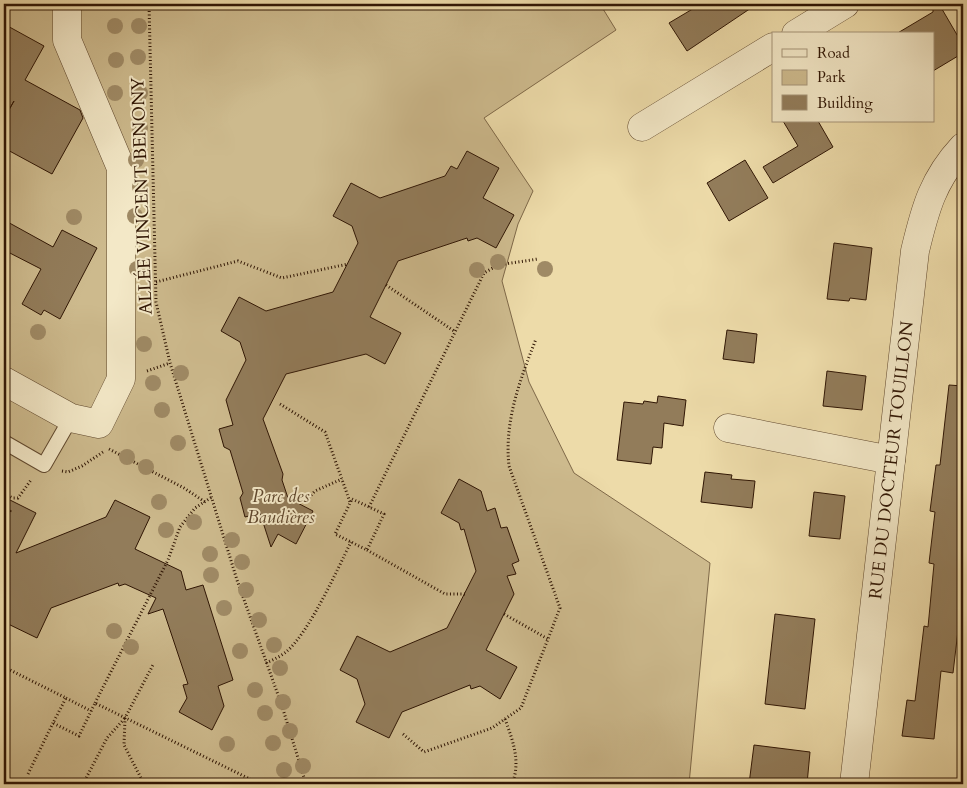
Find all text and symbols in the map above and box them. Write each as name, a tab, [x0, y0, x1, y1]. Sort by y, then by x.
legend	[772, 32, 934, 122]
text: Road	[817, 43, 850, 63]
text: Park	[817, 67, 846, 87]
street label: ALLÉE VINCENT BENONY	[125, 76, 159, 315]
text: Building	[817, 93, 873, 113]
street label: RUE DU DOCTEUR TOUILLON	[863, 319, 919, 601]
park label: Parc des Baudières	[247, 484, 315, 530]

